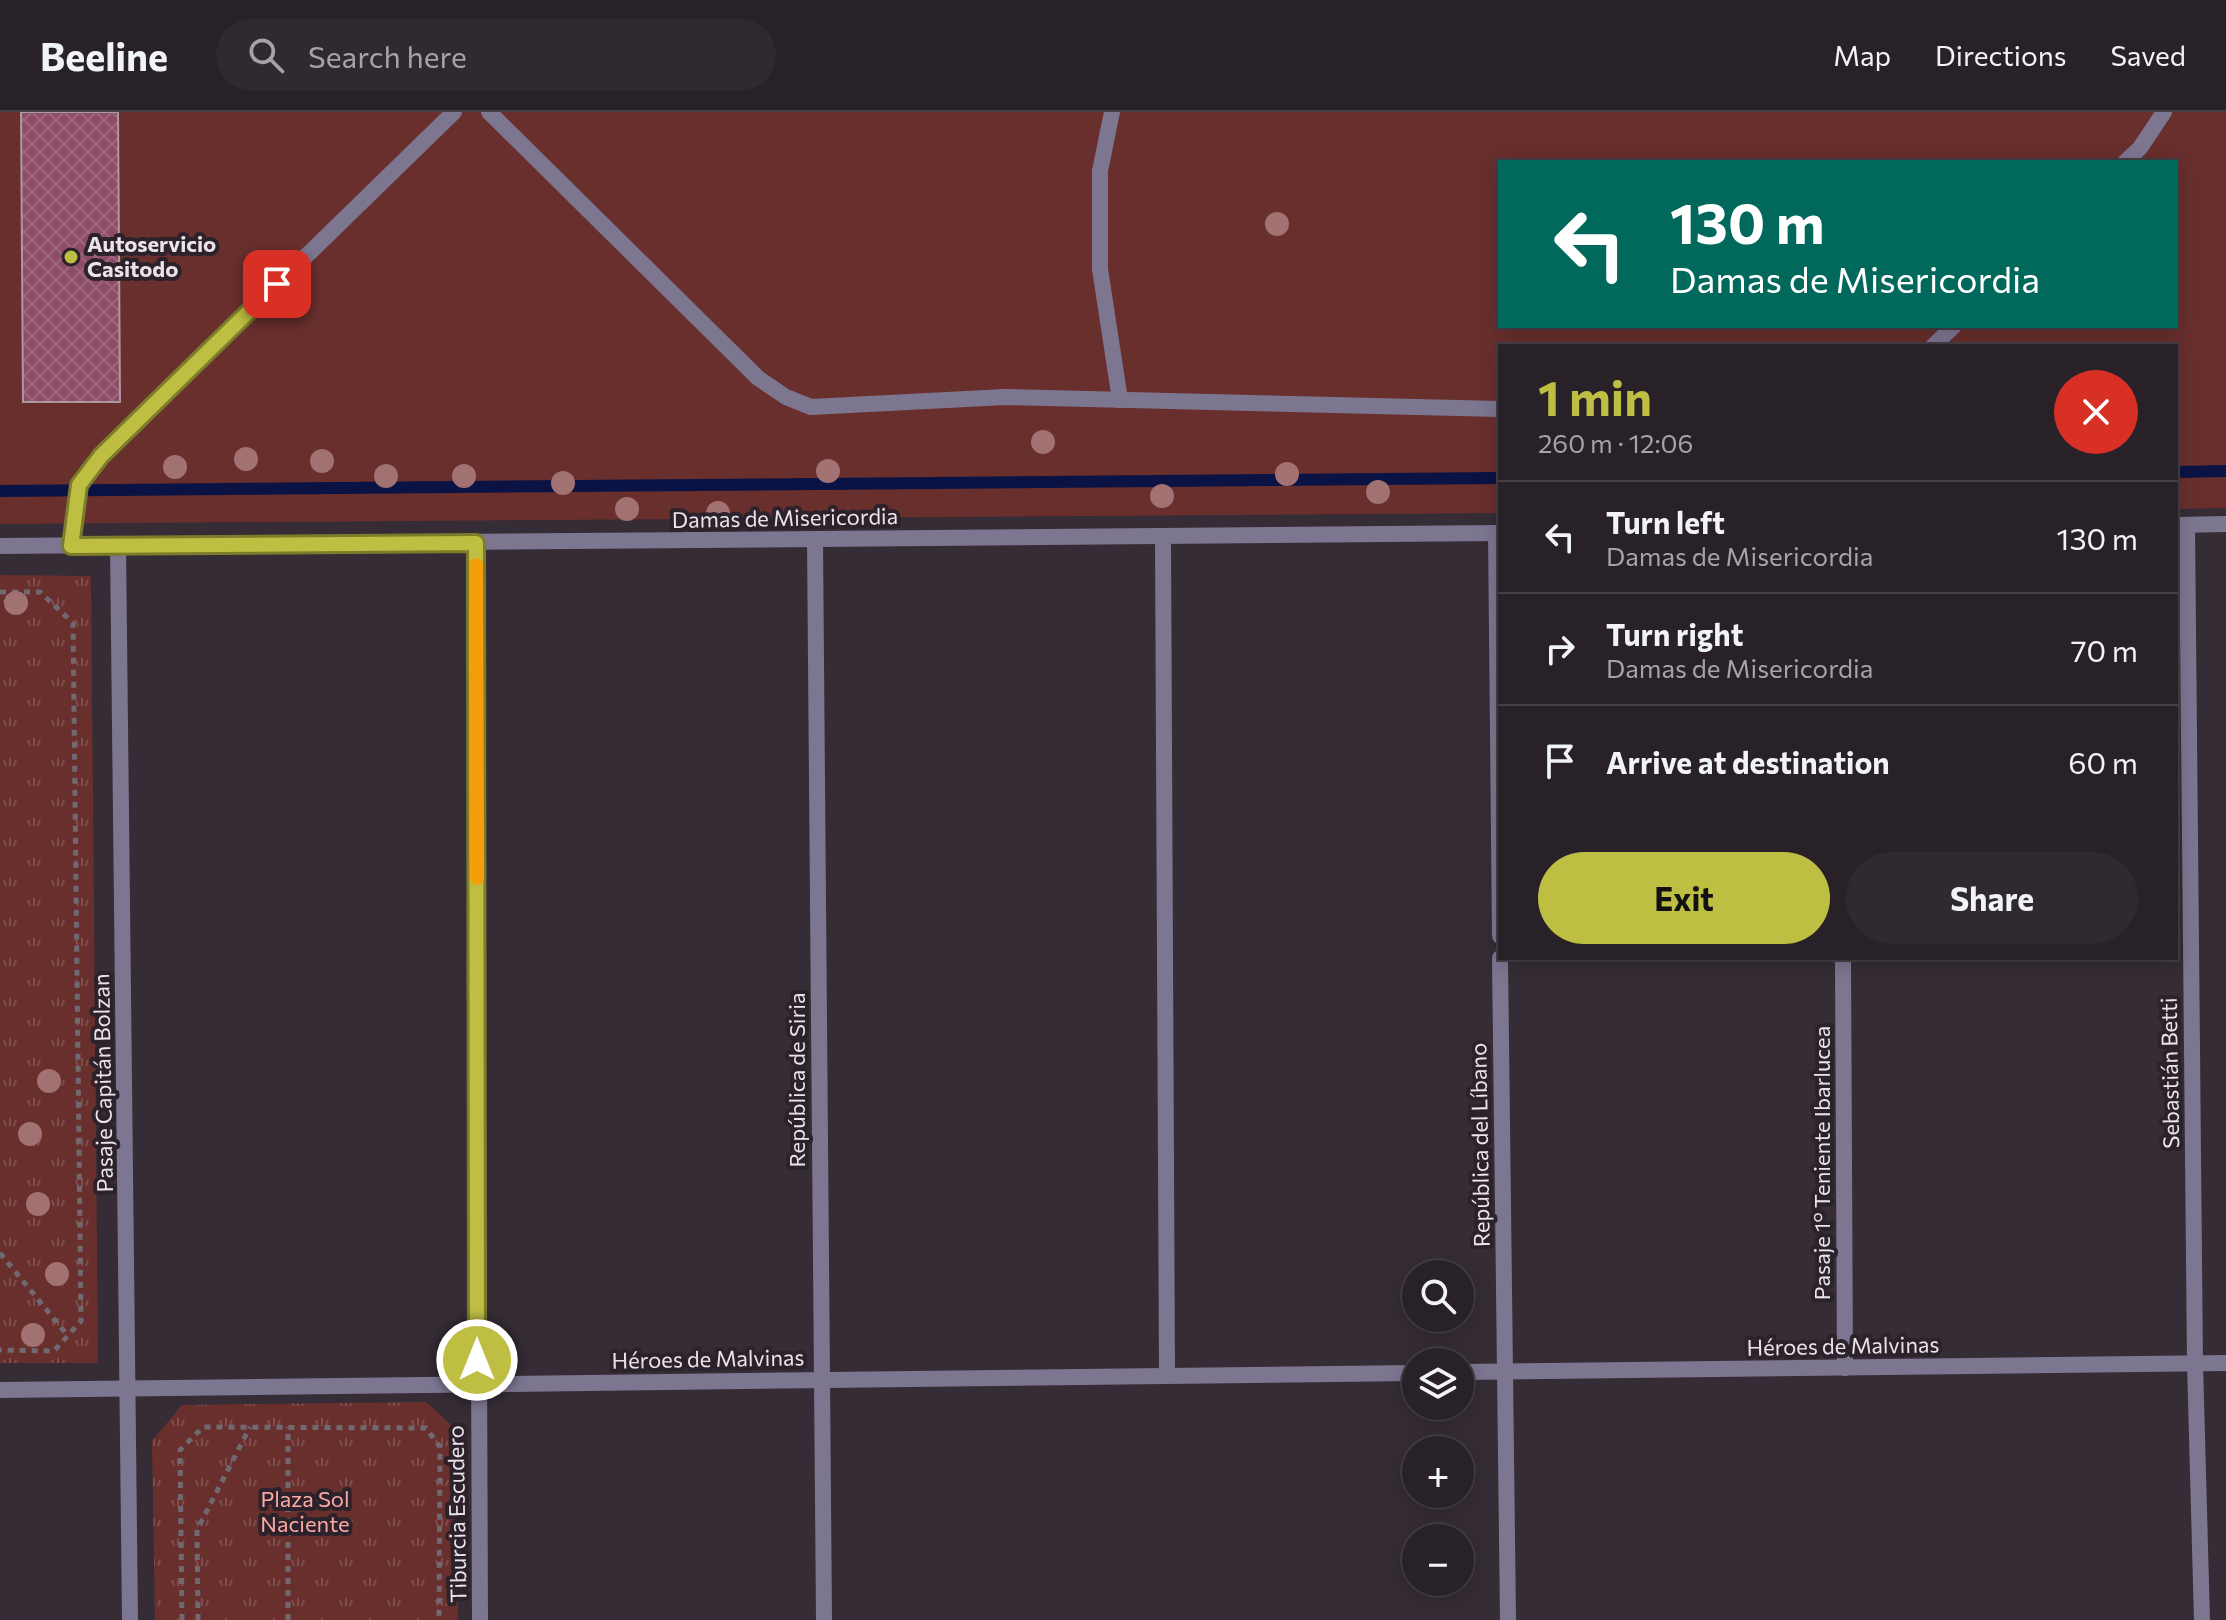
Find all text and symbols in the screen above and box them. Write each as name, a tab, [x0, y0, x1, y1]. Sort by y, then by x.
search box	[216, 19, 776, 91]
text: Beeline	[40, 32, 168, 79]
icon: search	[244, 33, 288, 77]
text: Search here	[308, 37, 467, 74]
text: Map	[1833, 38, 1891, 72]
text: Directions	[1935, 38, 2066, 72]
text: Saved	[2110, 38, 2186, 72]
text: 130 m	[1670, 187, 1825, 256]
icon: left	[1538, 192, 1642, 296]
place label: Autoservicio Casitodo	[87, 230, 216, 282]
marker: Autoservicio Casitodo	[62, 248, 80, 266]
pin	[243, 250, 311, 318]
text: Damas de Misericordia	[1670, 256, 2040, 300]
icon: arrive	[255, 262, 299, 306]
text: 1 min	[1538, 367, 1652, 426]
button: close	[2054, 370, 2138, 454]
text: 260 m · 12:06	[1538, 427, 1693, 458]
street label: Damas de Misericordia	[672, 502, 898, 533]
text: Turn left	[1606, 503, 1725, 540]
icon: left	[1538, 515, 1582, 559]
text: 130 m	[2057, 519, 2138, 556]
text: Damas de Misericordia	[1606, 540, 1873, 571]
text: Turn right	[1606, 615, 1743, 652]
icon: right	[1538, 627, 1582, 671]
text: 70 m	[2071, 631, 2138, 668]
text: Damas de Misericordia	[1606, 652, 1873, 683]
icon: arrive	[1538, 739, 1582, 783]
text: Arrive at destination	[1606, 743, 1890, 780]
text: 60 m	[2068, 743, 2138, 780]
button: Exit	[1538, 852, 1830, 944]
button: Share	[1846, 852, 2138, 944]
street label: Pasaje Capitán Bolzan	[87, 973, 118, 1193]
street label: República de Siria	[783, 993, 810, 1167]
street label: Sebastián Betti	[2155, 997, 2184, 1149]
street label: Pasaje 1º Teniente Ibarlucea	[1808, 1026, 1835, 1300]
street label: República del Líbano	[1464, 1043, 1495, 1247]
map controls	[1402, 1260, 1474, 1596]
button: search	[1402, 1260, 1474, 1332]
position arrow	[435, 1318, 519, 1402]
street label: Héroes de Malvinas	[1746, 1330, 1940, 1361]
street label: Héroes de Malvinas	[611, 1343, 805, 1374]
button: layers	[1402, 1348, 1474, 1420]
street label: Tiburcia Escudero	[441, 1425, 472, 1603]
button: +	[1402, 1436, 1474, 1508]
park label: Plaza Sol Naciente	[260, 1485, 350, 1537]
button: −	[1402, 1524, 1474, 1596]

